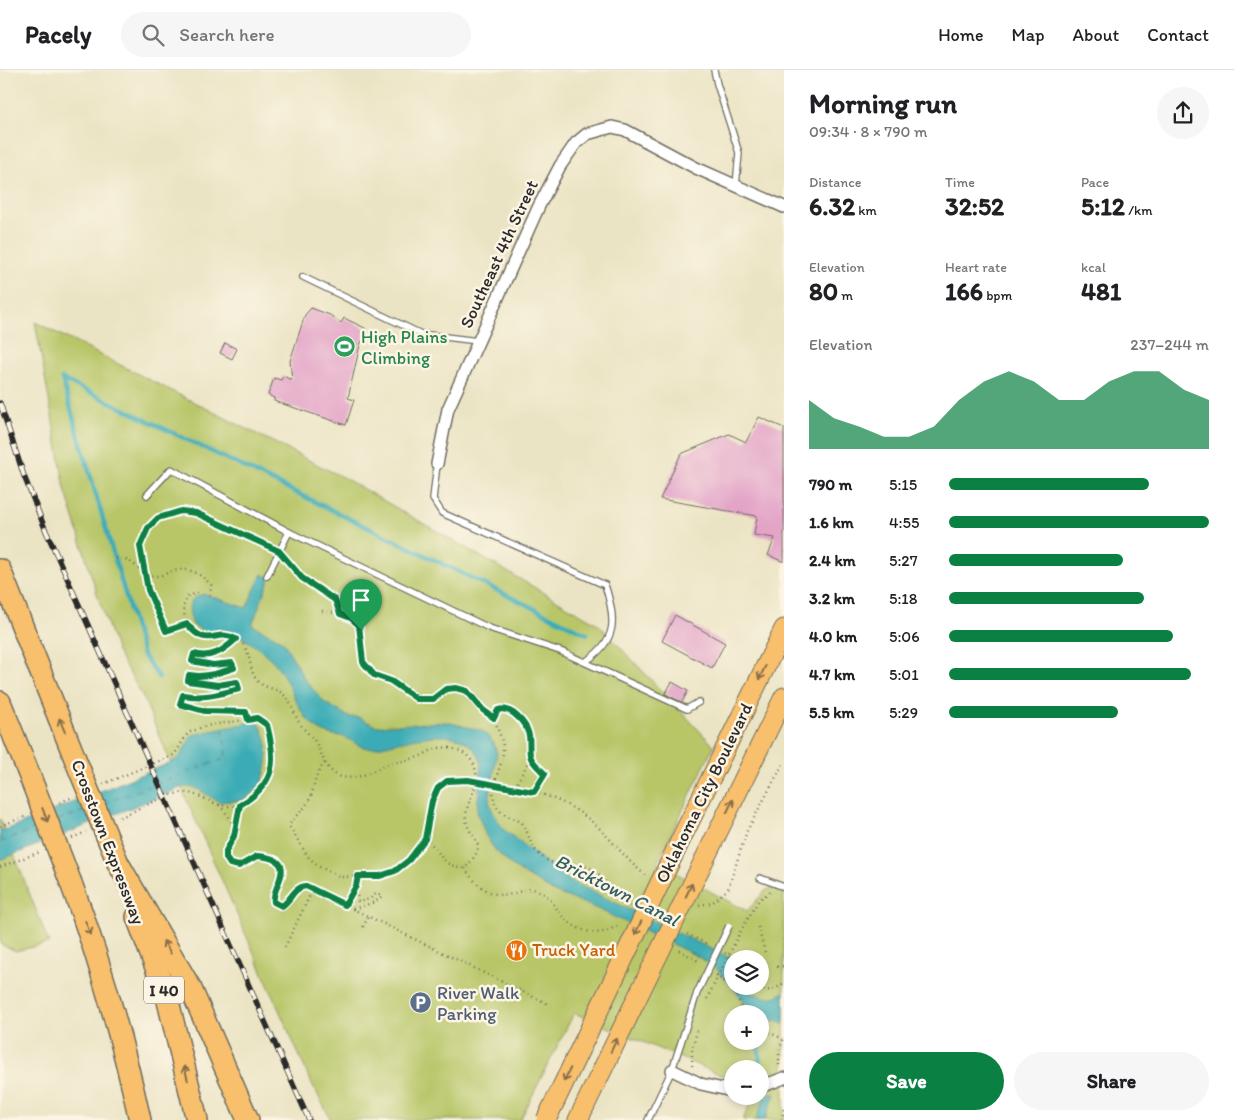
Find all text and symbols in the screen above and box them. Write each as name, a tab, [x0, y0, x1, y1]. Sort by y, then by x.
search box	[121, 12, 471, 57]
text: Pacely	[25, 20, 91, 49]
icon: search	[139, 21, 167, 49]
text: Search here	[179, 23, 275, 46]
text: Home	[938, 24, 984, 46]
text: Map	[1012, 24, 1045, 46]
text: About	[1073, 24, 1119, 46]
text: Contact	[1147, 24, 1209, 46]
text: Morning run	[809, 86, 957, 120]
button: share	[1157, 87, 1209, 139]
text: 09:34 · 8 × 790 m	[809, 122, 928, 141]
text: Distance	[809, 174, 861, 191]
text: Time	[945, 174, 975, 191]
text: Pace	[1081, 174, 1109, 191]
street label: Southeast 4th Street	[455, 176, 543, 332]
text: 6.32	[809, 191, 855, 221]
text: 32:52	[945, 191, 1004, 221]
text: 5:12	[1081, 191, 1125, 221]
text: km	[855, 202, 877, 219]
text: /km	[1125, 202, 1153, 219]
text: Elevation	[809, 259, 865, 276]
text: Heart rate	[945, 259, 1007, 276]
text: kcal	[1081, 259, 1106, 276]
text: 80	[809, 276, 838, 306]
text: 166	[945, 276, 983, 306]
text: 481	[1081, 276, 1121, 306]
text: m	[838, 287, 853, 304]
text: bpm	[983, 287, 1012, 304]
place label: High Plains Climbing	[361, 326, 448, 369]
sports icon: High Plains Climbing	[333, 335, 357, 359]
text: Elevation	[809, 335, 873, 354]
text: 237–244 m	[1130, 335, 1209, 354]
text: 790 m	[809, 475, 852, 494]
text: 5:15	[889, 475, 917, 494]
text: 1.6 km	[809, 513, 854, 532]
text: 4:55	[889, 513, 919, 532]
text: 2.4 km	[809, 551, 856, 570]
text: 5:27	[889, 551, 918, 570]
pin	[340, 579, 382, 630]
icon: arrive	[347, 586, 375, 614]
text: 3.2 km	[809, 589, 855, 608]
text: 5:18	[889, 589, 918, 608]
text: 4.0 km	[809, 627, 857, 646]
text: 5:06	[889, 627, 920, 646]
one-way arrow	[757, 665, 767, 680]
text: 4.7 km	[809, 665, 855, 684]
text: 5:01	[889, 665, 919, 684]
street label: Oklahoma City Boulevard	[651, 699, 757, 887]
text: 5.5 km	[809, 703, 855, 722]
text: 5:29	[889, 703, 918, 722]
one-way arrow	[57, 718, 66, 734]
street label: Crosstown Expressway	[66, 756, 150, 928]
one-way arrow	[726, 799, 735, 814]
one-way arrow	[41, 807, 50, 822]
water label: Bricktown Canal	[551, 849, 684, 932]
one-way arrow	[685, 882, 695, 897]
one-way arrow	[84, 920, 93, 936]
one-way arrow	[633, 921, 643, 936]
restaurant icon: Truck Yard	[504, 938, 528, 962]
place label: Truck Yard	[532, 939, 616, 961]
one-way arrow	[161, 941, 171, 955]
map controls	[724, 950, 769, 1105]
button: layers	[724, 950, 769, 995]
road number: I 40	[144, 976, 184, 1004]
place label: River Walk Parking	[437, 982, 520, 1025]
parking icon: River Walk Parking	[409, 991, 433, 1015]
button: +	[724, 1005, 769, 1050]
one-way arrow	[610, 1038, 620, 1053]
button: Save	[809, 1052, 1004, 1110]
button: Share	[1014, 1052, 1209, 1110]
button: −	[724, 1060, 769, 1105]
one-way arrow	[181, 1065, 190, 1081]
one-way arrow	[562, 1067, 572, 1082]

